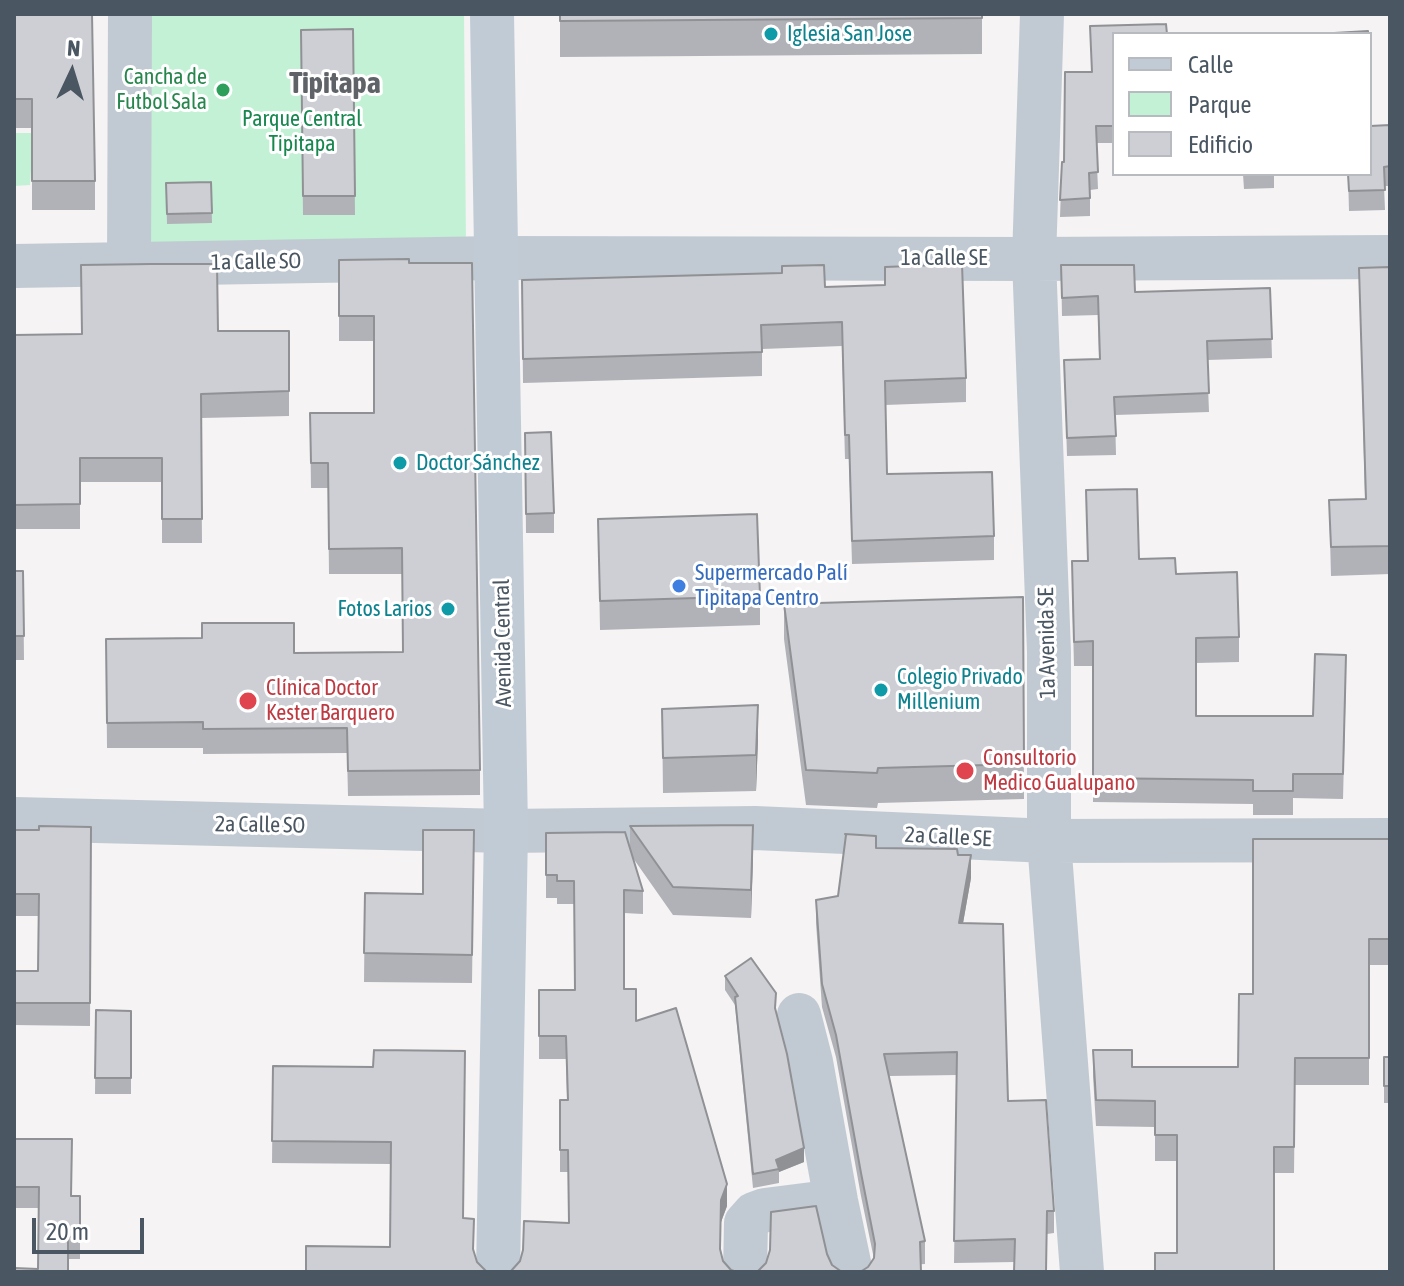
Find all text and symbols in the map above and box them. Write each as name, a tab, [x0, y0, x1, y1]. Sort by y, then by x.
place label: Iglesia San Jose	[787, 21, 912, 47]
marker: Iglesia San Jose	[762, 25, 780, 43]
north arrow	[32, 32, 112, 112]
legend	[1112, 32, 1372, 176]
text: N	[66, 35, 81, 61]
text: Calle	[1188, 51, 1233, 78]
place label: Cancha de Futbol Sala	[116, 64, 207, 116]
district label: Tipitapa	[289, 66, 381, 102]
marker: Cancha de Futbol Sala	[214, 81, 232, 99]
text: Parque	[1188, 91, 1251, 118]
park label: Parque Central Tipitapa	[242, 106, 362, 158]
text: Edificio	[1188, 131, 1253, 158]
street label: 1a Calle SE	[901, 245, 987, 271]
street label: 1a Calle SO	[211, 248, 301, 276]
place label: Doctor Sánchez	[416, 450, 540, 476]
marker: Doctor Sánchez	[391, 454, 409, 472]
place label: Supermercado Palí Tipitapa Centro	[695, 560, 848, 612]
marker: Supermercado Palí Tipitapa Centro	[670, 577, 688, 595]
street label: Avenida Central	[489, 579, 517, 707]
street label: 1a Avenida SE	[1033, 587, 1061, 699]
place label: Fotos Larios	[338, 596, 432, 622]
marker: Fotos Larios	[439, 600, 457, 618]
place label: Colegio Privado Millenium	[897, 664, 1023, 716]
place label: Clínica Doctor Kester Barquero	[266, 675, 395, 726]
marker: Colegio Privado Millenium	[872, 681, 890, 699]
marker: Clínica Doctor Kester Barquero	[237, 690, 259, 712]
place label: Consultorio Medico Gualupano	[983, 745, 1135, 796]
marker: Consultorio Medico Gualupano	[954, 760, 976, 782]
street label: 2a Calle SO	[215, 811, 305, 839]
street label: 2a Calle SE	[904, 822, 992, 852]
scale bar	[36, 1202, 148, 1252]
text: 20 m	[46, 1218, 89, 1245]

